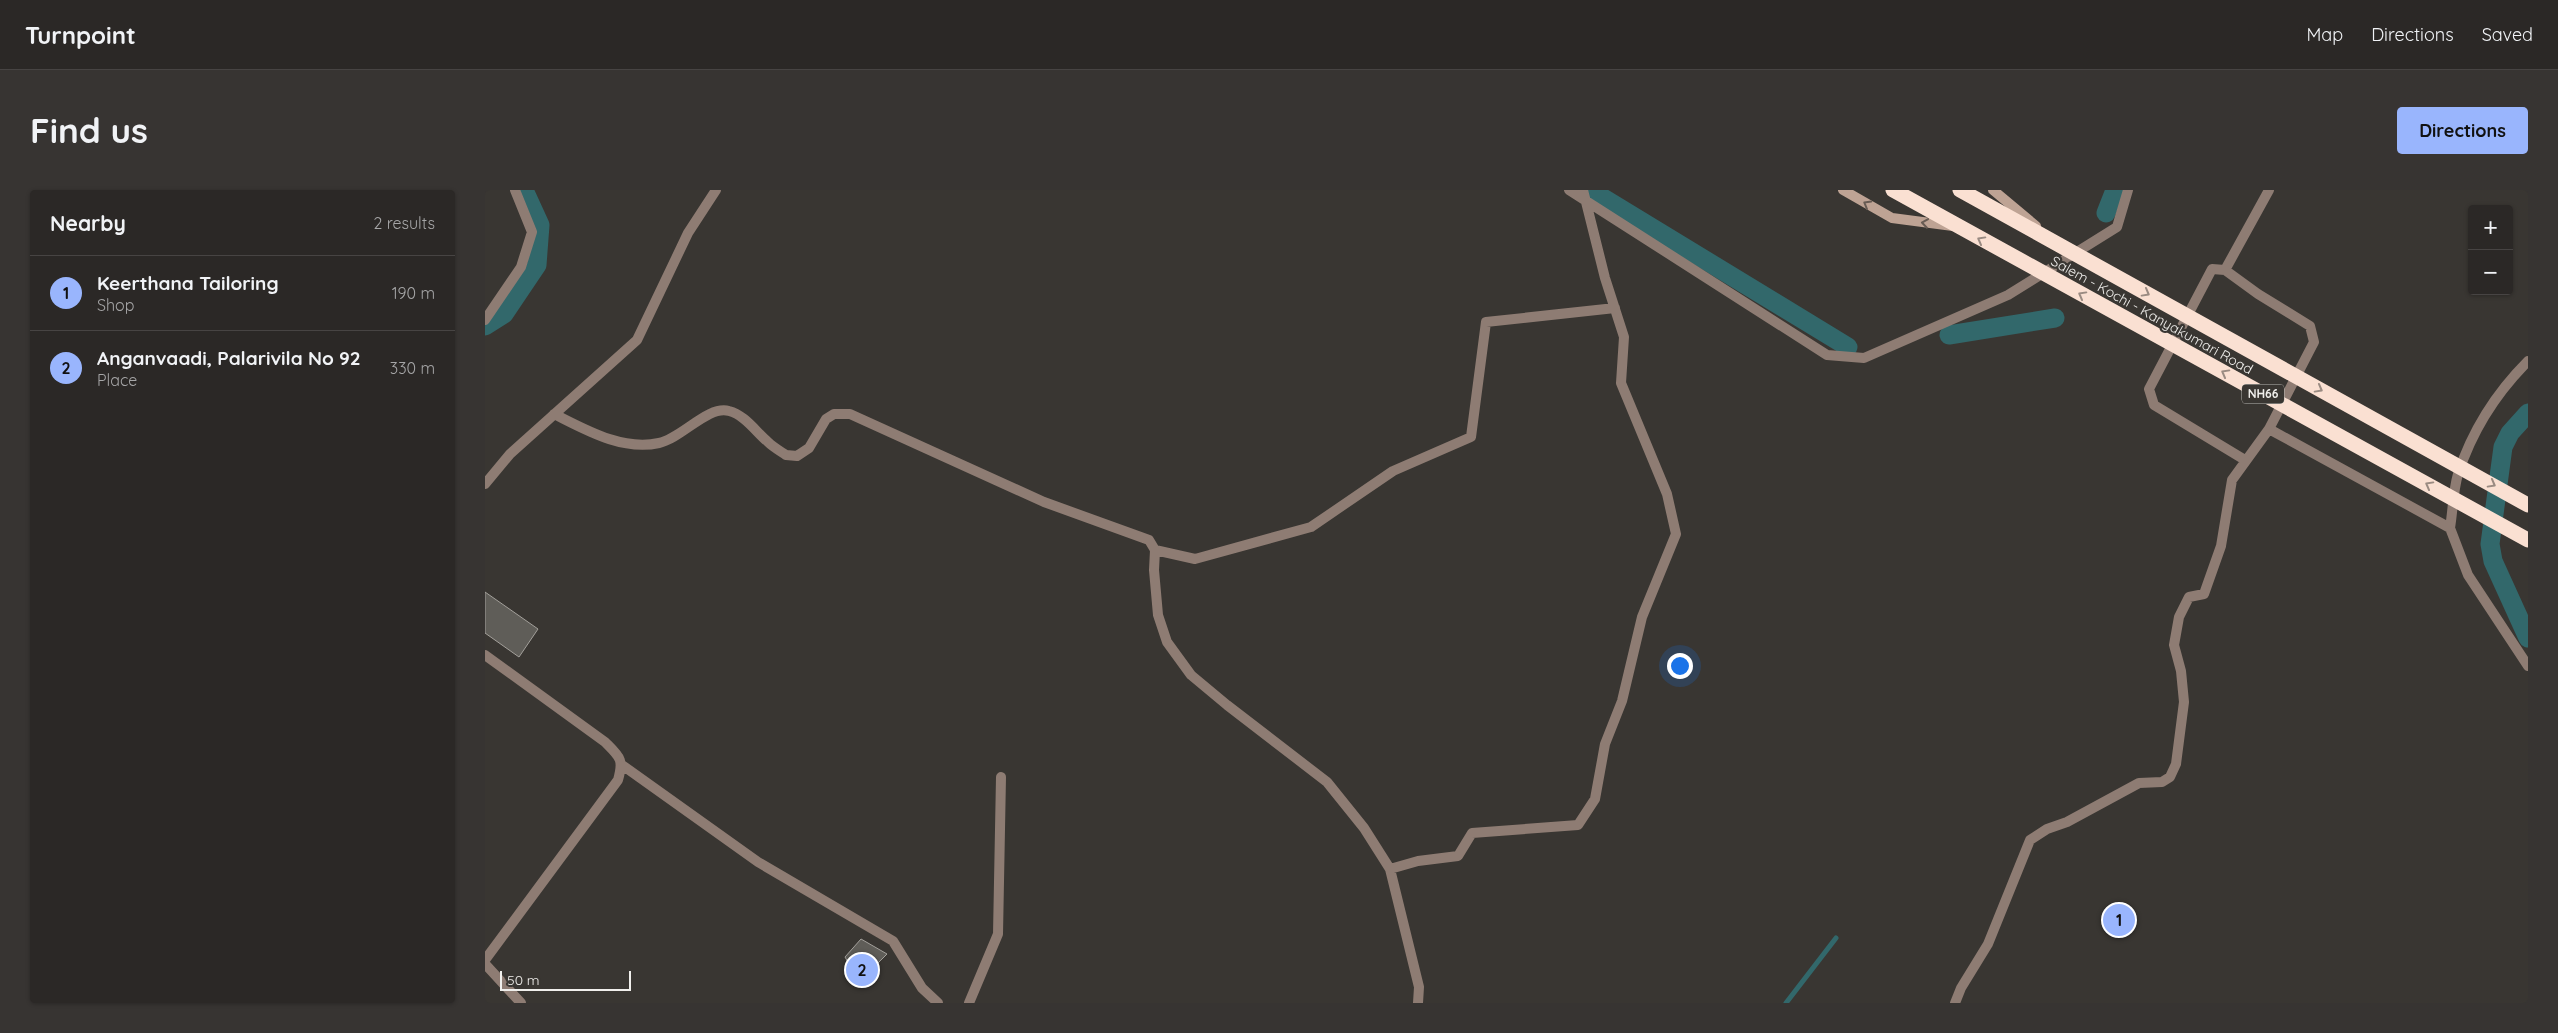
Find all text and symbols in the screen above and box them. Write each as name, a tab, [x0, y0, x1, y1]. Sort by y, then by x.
text: Turnpoint	[25, 20, 136, 50]
text: Map	[2306, 23, 2343, 46]
text: Directions	[2371, 23, 2454, 46]
text: Saved	[2482, 23, 2533, 46]
button: Directions	[2397, 107, 2528, 154]
text: Find us	[30, 108, 148, 152]
one-way arrow	[1863, 201, 1872, 211]
map controls	[2468, 205, 2513, 295]
button: +	[2468, 205, 2513, 250]
text: Nearby	[50, 210, 126, 236]
text: 2 results	[373, 213, 435, 233]
one-way arrow	[1921, 218, 1929, 229]
one-way arrow	[1978, 236, 1987, 246]
button: −	[2468, 250, 2513, 295]
street label: Salem - Kochi - Kanyakumari Road	[2048, 252, 2256, 378]
text: Keerthana Tailoring	[97, 271, 279, 295]
text: 1	[63, 283, 69, 303]
text: 190 m	[392, 283, 435, 303]
one-way arrow	[2141, 287, 2150, 297]
one-way arrow	[2079, 291, 2088, 301]
text: Shop	[97, 295, 134, 315]
text: Anganvaadi, Palarivila No 92	[97, 346, 361, 370]
text: 2	[61, 358, 71, 378]
text: 330 m	[390, 358, 435, 378]
one-way arrow	[2221, 369, 2230, 379]
text: Place	[97, 370, 137, 390]
one-way arrow	[2314, 383, 2323, 393]
road number: NH66	[2242, 384, 2284, 403]
one-way arrow	[2486, 478, 2495, 488]
one-way arrow	[2425, 481, 2434, 491]
your location	[1667, 653, 1693, 679]
pin: 1	[2103, 901, 2135, 939]
pin: 2	[846, 951, 878, 989]
scale bar	[500, 968, 631, 991]
text: 50 m	[507, 971, 540, 989]

